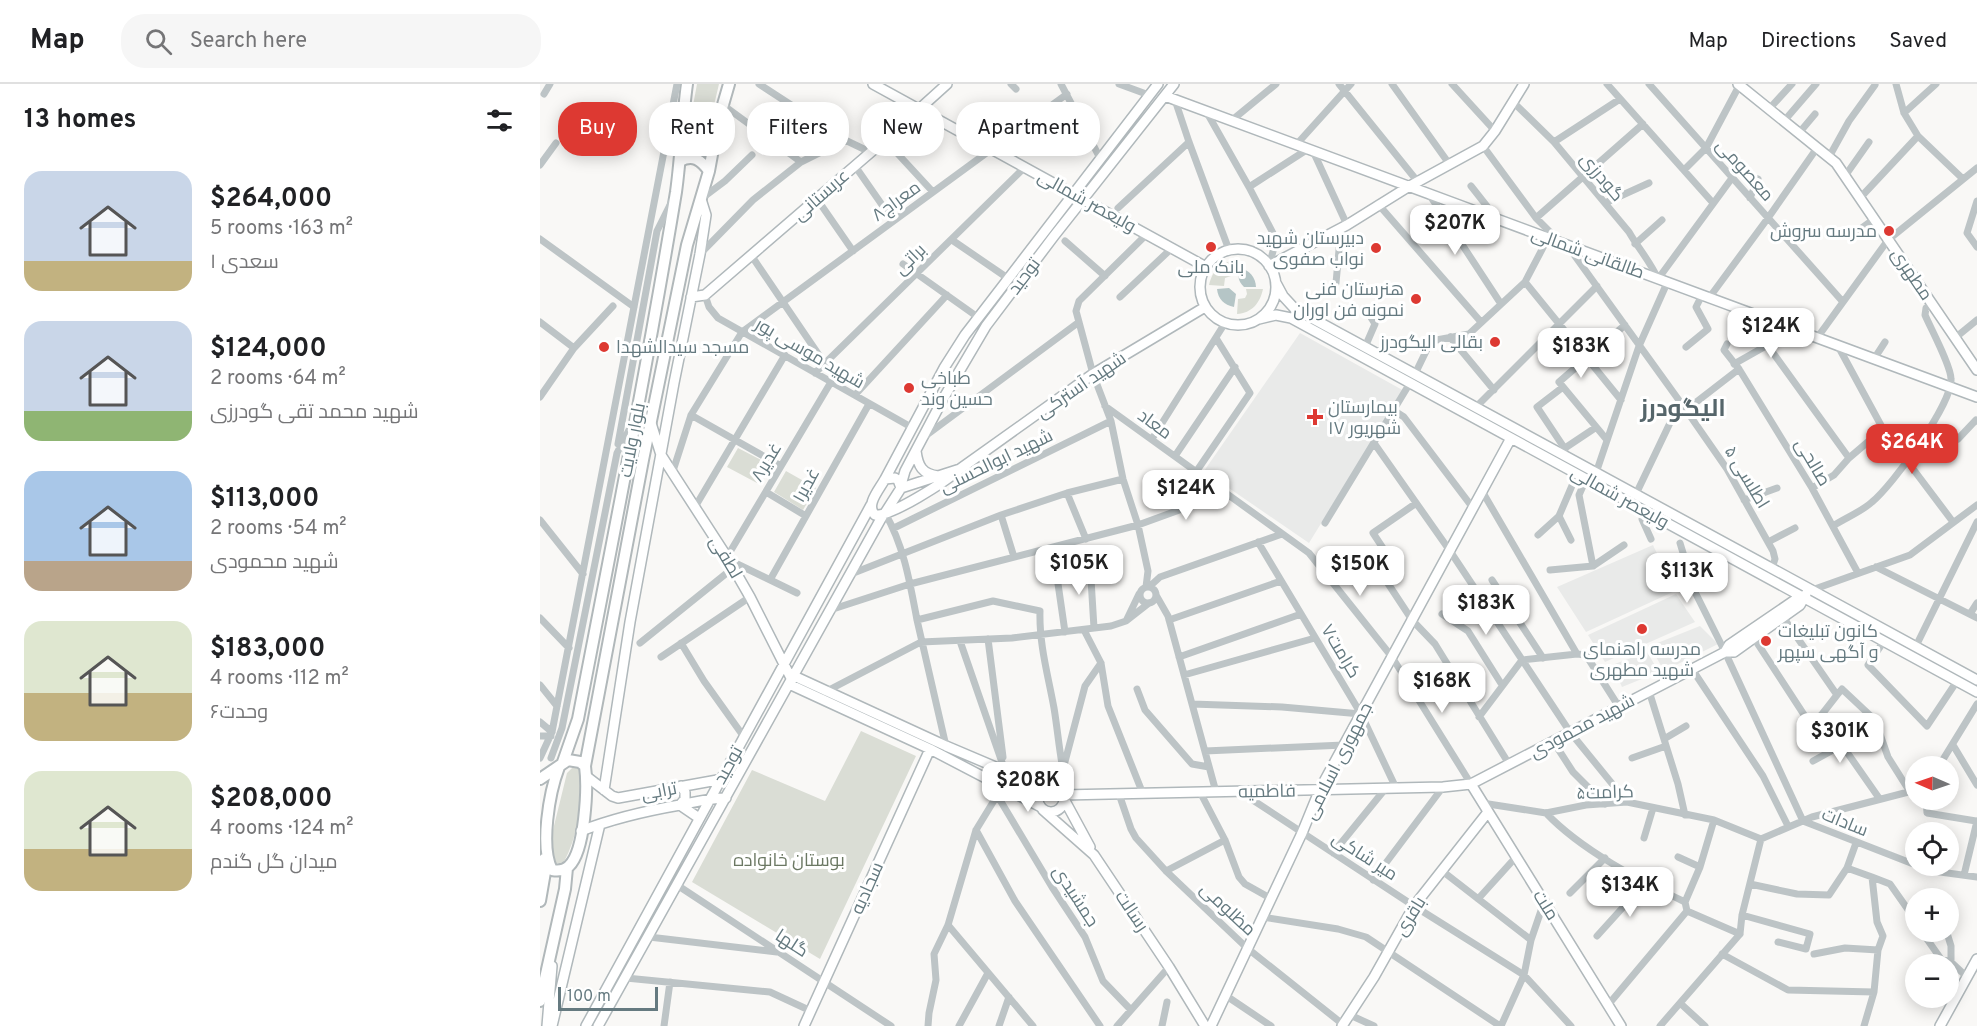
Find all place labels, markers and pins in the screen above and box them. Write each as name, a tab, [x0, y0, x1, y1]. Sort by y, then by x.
pin: $207K	[1413, 205, 1497, 256]
place label: مدرسه سروش	[1770, 221, 1877, 244]
marker: مدرسه سروش	[1882, 224, 1896, 238]
place label: دبیرستان شهید نواب صفوی	[1256, 228, 1364, 272]
marker: بانک ملی	[1204, 240, 1218, 254]
marker: دبیرستان شهید نواب صفوی	[1369, 241, 1383, 255]
place label: بانک ملی	[1178, 257, 1244, 280]
place label: هنرستان فنی نمونه فن اوران	[1293, 279, 1404, 323]
marker: هنرستان فنی نمونه فن اوران	[1409, 292, 1423, 306]
pin: $124K	[1729, 308, 1813, 359]
pin: $183K	[1539, 328, 1623, 379]
place label: بقالی الیگودرز	[1379, 332, 1483, 355]
marker: بقالی الیگودرز	[1488, 335, 1502, 349]
place label: مسجد سیدالشهدا	[616, 337, 749, 360]
marker: مسجد سیدالشهدا	[597, 340, 611, 354]
place label: طباخی حسین وند	[921, 368, 993, 412]
marker: طباخی حسین وند	[902, 381, 916, 395]
place label: بیمارستان ۱۷ شهریور	[1328, 397, 1401, 441]
marker: بیمارستان ۱۷ شهریور	[1306, 408, 1324, 426]
pin: $264K	[1870, 424, 1954, 475]
pin: $124K	[1144, 470, 1228, 521]
pin: $105K	[1037, 545, 1121, 596]
pin: $150K	[1318, 546, 1402, 597]
pin: $113K	[1645, 553, 1729, 604]
pin: $183K	[1444, 585, 1528, 636]
place label: کانون تبلیغات و آگهی سپهر	[1777, 621, 1879, 665]
marker: مدرسه راهنمای شهید مطهری	[1635, 622, 1649, 636]
marker: کانون تبلیغات و آگهی سپهر	[1759, 634, 1773, 648]
place label: مدرسه راهنمای شهید مطهری	[1583, 639, 1701, 683]
pin: $168K	[1400, 663, 1484, 714]
pin: $301K	[1798, 713, 1882, 764]
pin: $208K	[986, 762, 1070, 813]
pin: $134K	[1588, 867, 1672, 918]

